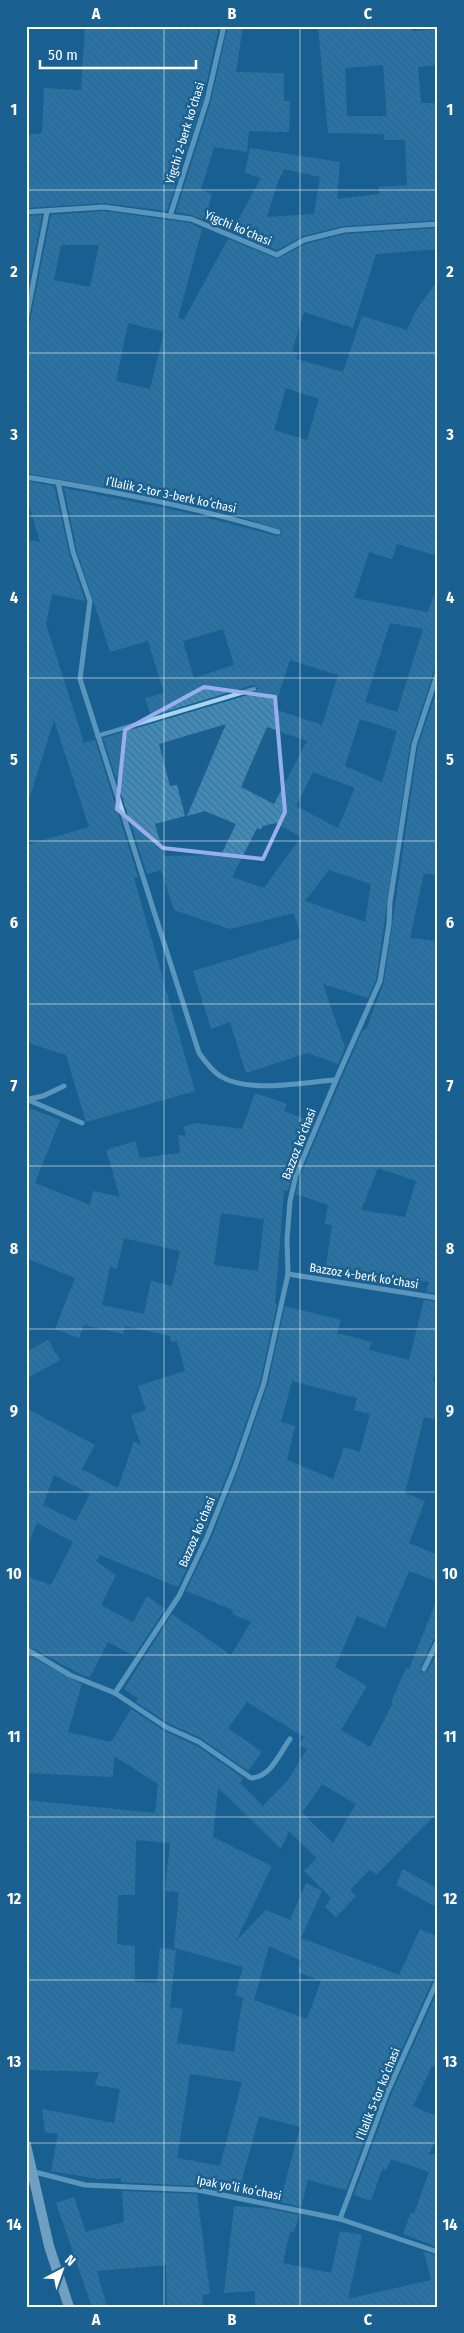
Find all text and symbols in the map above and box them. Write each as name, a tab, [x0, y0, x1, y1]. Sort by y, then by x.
text: A	[91, 4, 101, 23]
text: B	[228, 4, 237, 23]
text: C	[364, 4, 373, 23]
scale bar	[40, 38, 196, 70]
text: 50 m	[48, 46, 78, 64]
street label: Yigchi 2-berk koʻchasi	[162, 80, 207, 186]
text: 1	[11, 100, 17, 119]
text: 1	[447, 100, 453, 119]
street label: Yigchi koʻchasi	[203, 207, 274, 248]
text: 2	[9, 262, 18, 281]
text: 2	[445, 262, 454, 281]
text: 3	[9, 425, 18, 444]
text: 3	[445, 425, 454, 444]
street label: Iʻllalik 2-tor 3-berk koʻchasi	[105, 473, 238, 516]
text: 4	[10, 588, 18, 607]
text: 4	[446, 588, 454, 607]
text: 5	[10, 750, 18, 769]
text: 5	[446, 750, 454, 769]
text: 6	[10, 913, 18, 932]
text: 6	[446, 913, 454, 932]
text: 7	[11, 1076, 18, 1095]
text: 7	[447, 1076, 454, 1095]
street label: Bazzoz koʻchasi	[278, 1106, 319, 1182]
text: 8	[10, 1239, 19, 1258]
text: 8	[446, 1239, 455, 1258]
street label: Bazzoz 4-berk koʻchasi	[308, 1259, 420, 1292]
text: 9	[10, 1401, 18, 1420]
text: 9	[446, 1401, 454, 1420]
street label: Bazzoz koʻchasi	[175, 1494, 218, 1569]
text: 10	[6, 1564, 22, 1583]
text: 10	[442, 1564, 458, 1583]
text: 11	[7, 1727, 21, 1746]
text: 11	[443, 1727, 457, 1746]
text: 12	[7, 1889, 22, 1908]
text: 12	[443, 1889, 458, 1908]
street label: Iʻllalik 5-tor koʻchasi	[352, 2045, 403, 2142]
text: 13	[7, 2052, 22, 2071]
text: 13	[443, 2052, 458, 2071]
street label: Ipak yoʻli koʻchasi	[195, 2172, 283, 2203]
text: 14	[7, 2215, 22, 2234]
text: 14	[443, 2215, 458, 2234]
north arrow	[38, 2246, 88, 2296]
text: N	[61, 2251, 79, 2270]
text: A	[91, 2310, 101, 2329]
text: B	[228, 2310, 237, 2329]
text: C	[364, 2310, 373, 2329]

